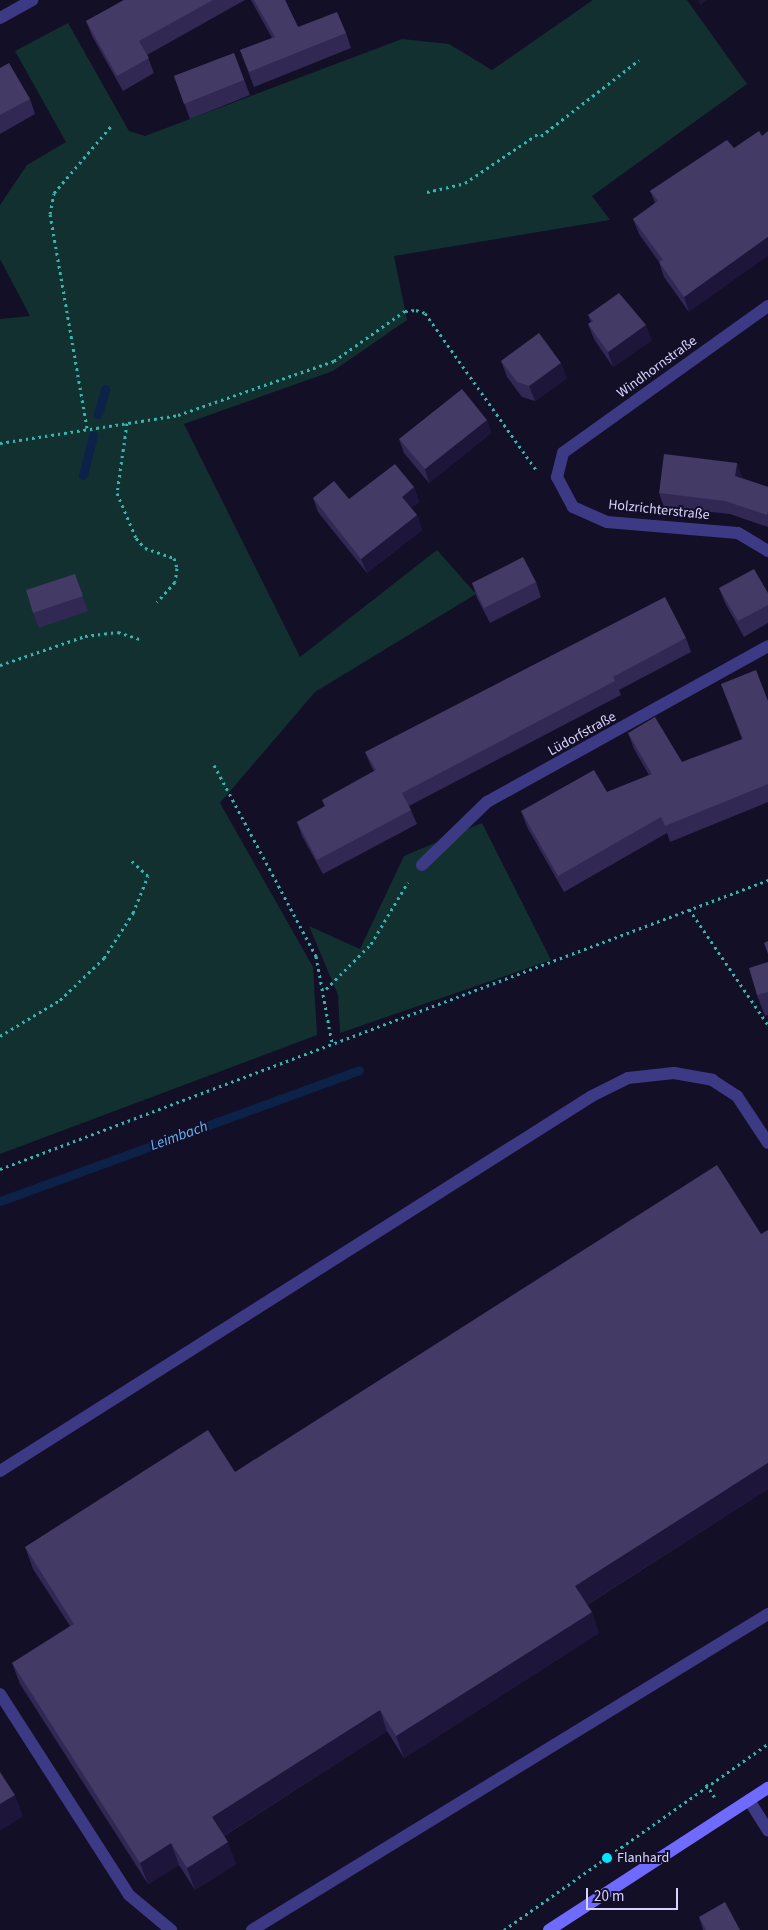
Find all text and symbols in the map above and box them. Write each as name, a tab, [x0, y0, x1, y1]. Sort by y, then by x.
street label: Windhornstraße	[614, 332, 700, 402]
street label: Holzrichterstraße	[608, 496, 710, 524]
street label: Lüdorfstraße	[545, 708, 619, 760]
water label: Leimbach	[148, 1117, 210, 1155]
place label: Flanhard	[617, 1850, 669, 1866]
marker: Flanhard	[601, 1852, 613, 1864]
scale bar	[588, 1878, 680, 1910]
text: 20 m	[594, 1886, 624, 1907]

